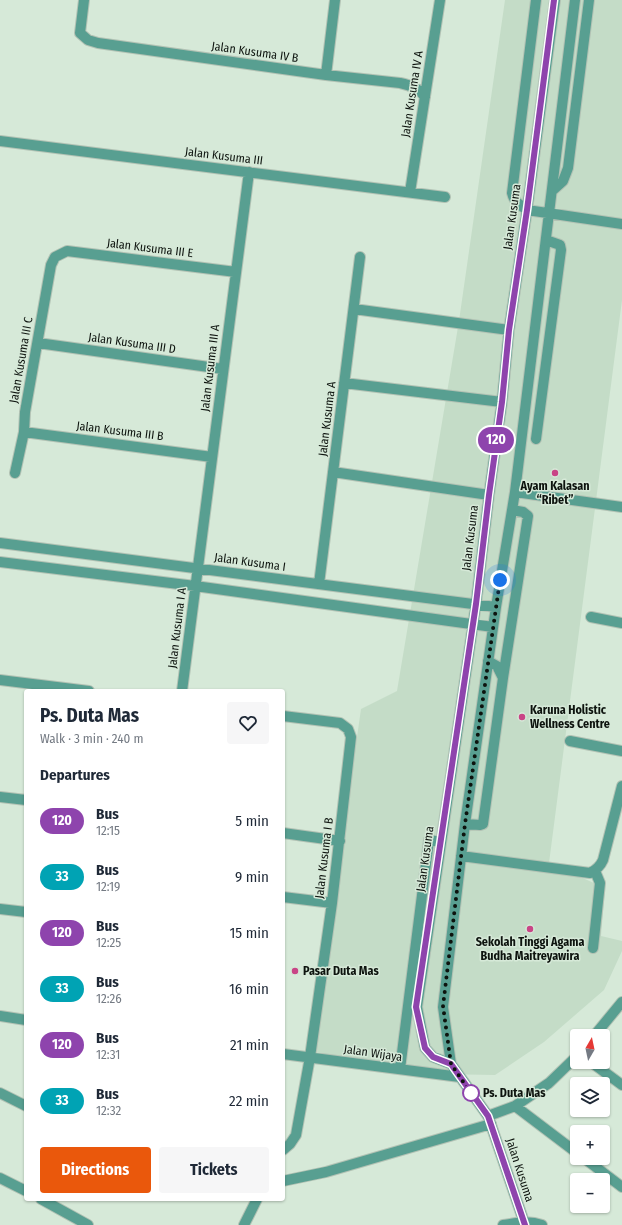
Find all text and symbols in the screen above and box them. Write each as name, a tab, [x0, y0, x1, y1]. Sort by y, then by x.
street label: Jalan Kusuma IV B	[211, 39, 300, 65]
street label: Jalan Kusuma IV A	[398, 49, 426, 138]
street label: Jalan Kusuma III	[184, 144, 264, 168]
street label: Jalan Kusuma	[500, 183, 524, 251]
street label: Jalan Kusuma III E	[106, 236, 194, 260]
street label: Jalan Kusuma III C	[7, 316, 35, 404]
street label: Jalan Kusuma III A	[198, 323, 222, 412]
street label: Jalan Kusuma III D	[87, 330, 177, 356]
street label: Jalan Kusuma A	[315, 380, 339, 457]
street label: Jalan Kusuma III B	[76, 419, 165, 443]
line badge: 120	[473, 427, 519, 453]
text: 120	[486, 431, 506, 448]
marker: Ayam Kalasan “Ribet”	[550, 468, 560, 478]
place label: Ayam Kalasan “Ribet”	[520, 479, 589, 507]
street label: Jalan Kusuma	[459, 504, 481, 572]
street label: Jalan Kusuma I	[213, 550, 287, 574]
your location	[490, 570, 510, 590]
street label: Jalan Kusuma I A	[165, 586, 189, 669]
button: heart	[227, 702, 269, 744]
place label: Karuna Holistic Wellness Centre	[530, 703, 610, 731]
text: Ps. Duta Mas	[40, 704, 139, 727]
marker: Karuna Holistic Wellness Centre	[517, 712, 527, 722]
text: Walk · 3 min · 240 m	[40, 731, 143, 746]
text: Departures	[40, 766, 110, 784]
text: Bus	[96, 805, 119, 823]
text: 120	[52, 812, 72, 829]
text: 5 min	[235, 812, 269, 830]
street label: Jalan Kusuma I B	[312, 816, 336, 899]
text: 12:15	[96, 823, 120, 838]
street label: Jalan Kusuma	[413, 825, 437, 893]
text: Bus	[96, 861, 119, 879]
text: 33	[55, 868, 69, 885]
text: 9 min	[235, 868, 269, 886]
text: 12:19	[96, 879, 120, 894]
text: Bus	[96, 917, 119, 935]
text: 120	[52, 924, 72, 941]
text: 15 min	[230, 924, 269, 942]
marker: Sekolah Tinggi Agama Budha Maitreyawira	[525, 924, 535, 934]
text: 12:25	[96, 935, 121, 950]
place label: Sekolah Tinggi Agama Budha Maitreyawira	[476, 935, 584, 963]
place label: Pasar Duta Mas	[303, 964, 379, 978]
marker: Pasar Duta Mas	[290, 966, 300, 976]
text: Bus	[96, 973, 119, 991]
text: 33	[55, 980, 69, 997]
text: 16 min	[229, 980, 269, 998]
text: 12:26	[96, 991, 122, 1006]
text: Bus	[96, 1029, 119, 1047]
north arrow	[570, 1029, 610, 1069]
map controls	[570, 1029, 610, 1213]
text: 120	[52, 1036, 72, 1053]
text: 21 min	[230, 1036, 269, 1054]
street label: Jalan Wijaya	[343, 1042, 403, 1064]
text: 12:31	[96, 1047, 120, 1062]
button: layers	[570, 1077, 610, 1117]
marker: Ps. Duta Mas	[462, 1084, 480, 1102]
text: Bus	[96, 1085, 119, 1103]
place label: Ps. Duta Mas	[483, 1086, 546, 1100]
text: 33	[55, 1092, 69, 1109]
text: 22 min	[229, 1092, 269, 1110]
text: 12:32	[96, 1103, 121, 1118]
button: +	[570, 1125, 610, 1165]
street label: Jalan Kusuma	[503, 1136, 537, 1204]
button: Directions	[40, 1147, 151, 1193]
button: Tickets	[159, 1147, 269, 1193]
button: −	[570, 1173, 610, 1213]

